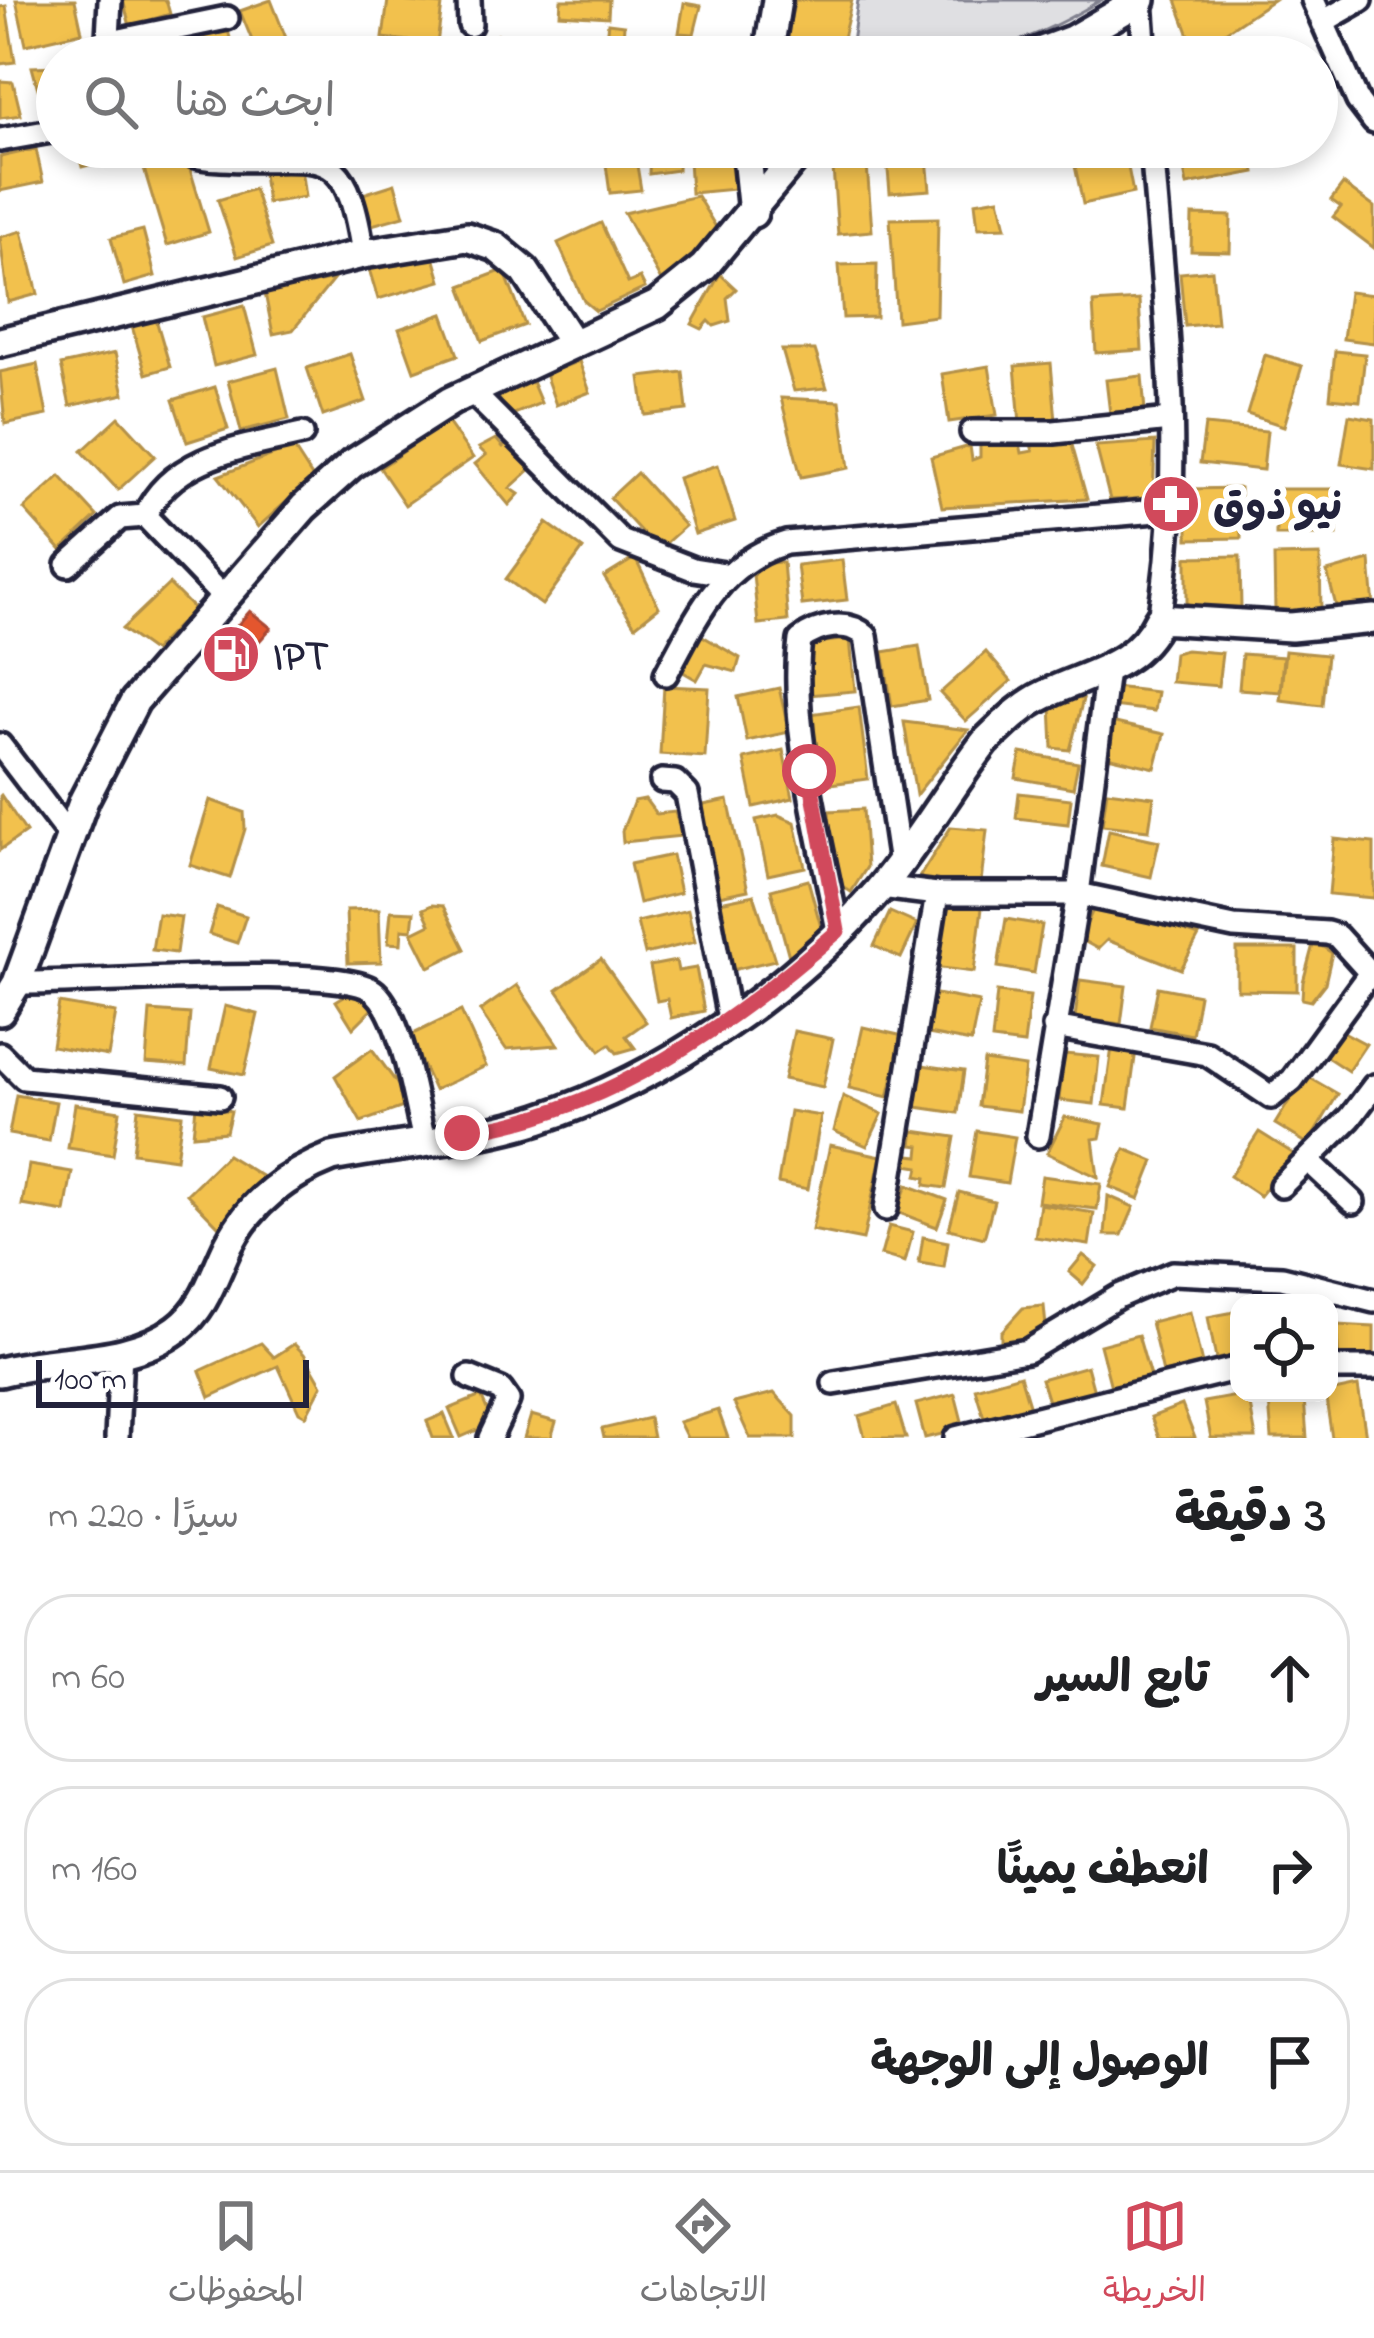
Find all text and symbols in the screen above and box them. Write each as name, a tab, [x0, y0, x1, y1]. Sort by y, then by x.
search box	[36, 36, 1338, 168]
icon: search	[78, 69, 144, 135]
text: ابحث هنا	[174, 71, 336, 137]
pharmacy icon: نيو ذوق	[1140, 473, 1202, 535]
place label: نيو ذوق	[1213, 478, 1342, 539]
fuel station icon: IPT	[200, 623, 262, 685]
place label: IPT	[273, 628, 329, 689]
route start	[782, 744, 836, 798]
route end	[435, 1106, 489, 1160]
map controls	[1230, 1294, 1338, 1402]
button: locate	[1230, 1294, 1338, 1402]
scale bar	[36, 1354, 309, 1407]
text: 100 m	[54, 1357, 127, 1405]
text: 3 دقيقة	[1175, 1480, 1326, 1555]
text: سيرًا · 220 m	[48, 1489, 239, 1546]
icon: ahead	[1257, 1645, 1323, 1711]
text: تابع السير	[1037, 1647, 1209, 1713]
text: 60 m	[51, 1650, 125, 1707]
icon: right	[1257, 1837, 1323, 1903]
text: انعطف يمينًا	[997, 1839, 1209, 1905]
text: 160 m	[51, 1842, 137, 1899]
icon: arrive	[1257, 2029, 1323, 2095]
text: الوصول إلى الوجهة	[870, 2031, 1209, 2097]
tab: المحفوظات	[168, 2193, 304, 2319]
tab: الاتجاهات	[640, 2193, 767, 2319]
tab: الخريطة	[1103, 2193, 1206, 2319]

